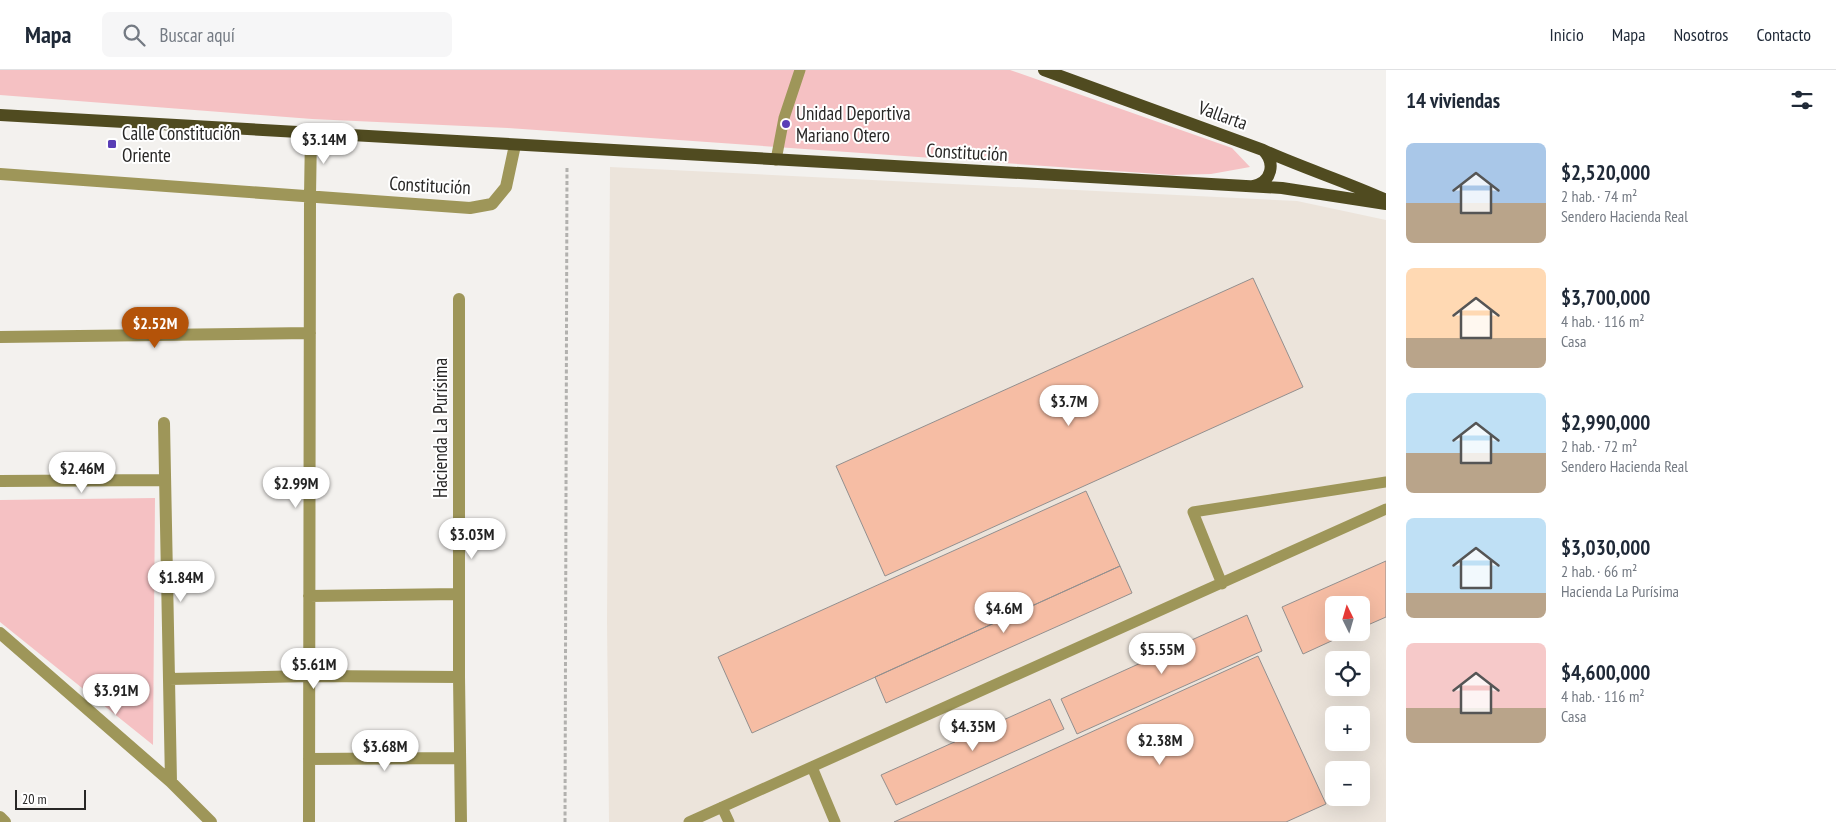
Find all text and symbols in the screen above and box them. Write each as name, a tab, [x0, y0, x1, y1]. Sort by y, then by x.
search box	[102, 12, 452, 57]
text: Mapa	[25, 19, 72, 50]
icon: search	[120, 21, 148, 49]
text: Buscar aquí	[160, 23, 235, 47]
text: Inicio	[1550, 23, 1584, 46]
text: Mapa	[1612, 23, 1645, 46]
text: Nosotros	[1673, 23, 1728, 46]
text: Contacto	[1756, 23, 1811, 46]
icon: filters	[1788, 86, 1816, 114]
text: 14 viviendas	[1406, 87, 1500, 114]
street label: Vallarta	[1194, 95, 1251, 135]
place label: Unidad Deportiva Mariano Otero	[796, 101, 911, 147]
marker: Unidad Deportiva Mariano Otero	[780, 118, 792, 130]
place label: Calle Constitución Oriente	[122, 121, 240, 167]
pin: $3.14M	[283, 122, 365, 165]
text: $3.14M	[302, 129, 346, 149]
marker: Calle Constitución Oriente	[106, 138, 118, 150]
street label: Constitución	[926, 138, 1008, 166]
text: $2,520,000	[1561, 159, 1650, 186]
icon: home	[1446, 163, 1506, 223]
street label: Constitución	[389, 171, 471, 199]
text: 2 hab. · 74 m²	[1561, 186, 1637, 206]
text: Sendero Hacienda Real	[1561, 206, 1688, 226]
text: $3,700,000	[1561, 284, 1650, 311]
icon: home	[1446, 288, 1506, 348]
pin: $2.52M	[114, 306, 196, 349]
text: 4 hab. · 116 m²	[1561, 311, 1645, 331]
text: $2.52M	[133, 313, 177, 333]
text: Casa	[1561, 331, 1586, 351]
street label: Hacienda La Purísima	[428, 358, 452, 498]
pin: $3.7M	[1034, 384, 1104, 427]
text: $3.7M	[1051, 391, 1087, 411]
text: $2,990,000	[1561, 409, 1650, 436]
icon: home	[1446, 413, 1506, 473]
text: 2 hab. · 72 m²	[1561, 436, 1637, 456]
pin: $2.46M	[41, 452, 123, 494]
text: Sendero Hacienda Real	[1561, 456, 1688, 476]
text: $2.46M	[60, 458, 104, 478]
pin: $2.99M	[255, 466, 337, 509]
text: $2.99M	[274, 473, 318, 493]
pin: $3.03M	[431, 518, 513, 560]
text: $3.03M	[450, 524, 494, 544]
text: $3,030,000	[1561, 534, 1650, 561]
icon: home	[1446, 538, 1506, 598]
pin: $1.84M	[140, 560, 222, 603]
text: 2 hab. · 66 m²	[1561, 561, 1637, 581]
text: $1.84M	[159, 567, 203, 587]
text: Hacienda La Purísima	[1561, 581, 1679, 601]
pin: $4.6M	[969, 592, 1039, 634]
north arrow	[1325, 596, 1370, 641]
map controls	[1325, 596, 1370, 806]
text: $4.6M	[986, 598, 1022, 618]
pin: $5.55M	[1121, 632, 1203, 675]
text: $5.55M	[1140, 639, 1184, 659]
pin: $5.61M	[273, 648, 355, 690]
button: locate	[1325, 651, 1370, 696]
text: $5.61M	[292, 654, 336, 674]
text: $4,600,000	[1561, 659, 1650, 686]
icon: home	[1446, 663, 1506, 723]
pin: $3.91M	[75, 674, 157, 716]
text: $3.91M	[94, 680, 138, 700]
text: 4 hab. · 116 m²	[1561, 686, 1645, 706]
button: +	[1325, 706, 1370, 751]
text: Casa	[1561, 706, 1586, 726]
pin: $4.35M	[932, 710, 1014, 752]
text: $4.35M	[951, 716, 995, 736]
pin: $2.38M	[1119, 724, 1201, 766]
pin: $3.68M	[344, 730, 426, 772]
text: $2.38M	[1138, 730, 1182, 750]
text: $3.68M	[363, 736, 407, 756]
button: −	[1325, 761, 1370, 806]
scale bar	[15, 787, 86, 810]
text: 20 m	[22, 790, 47, 808]

